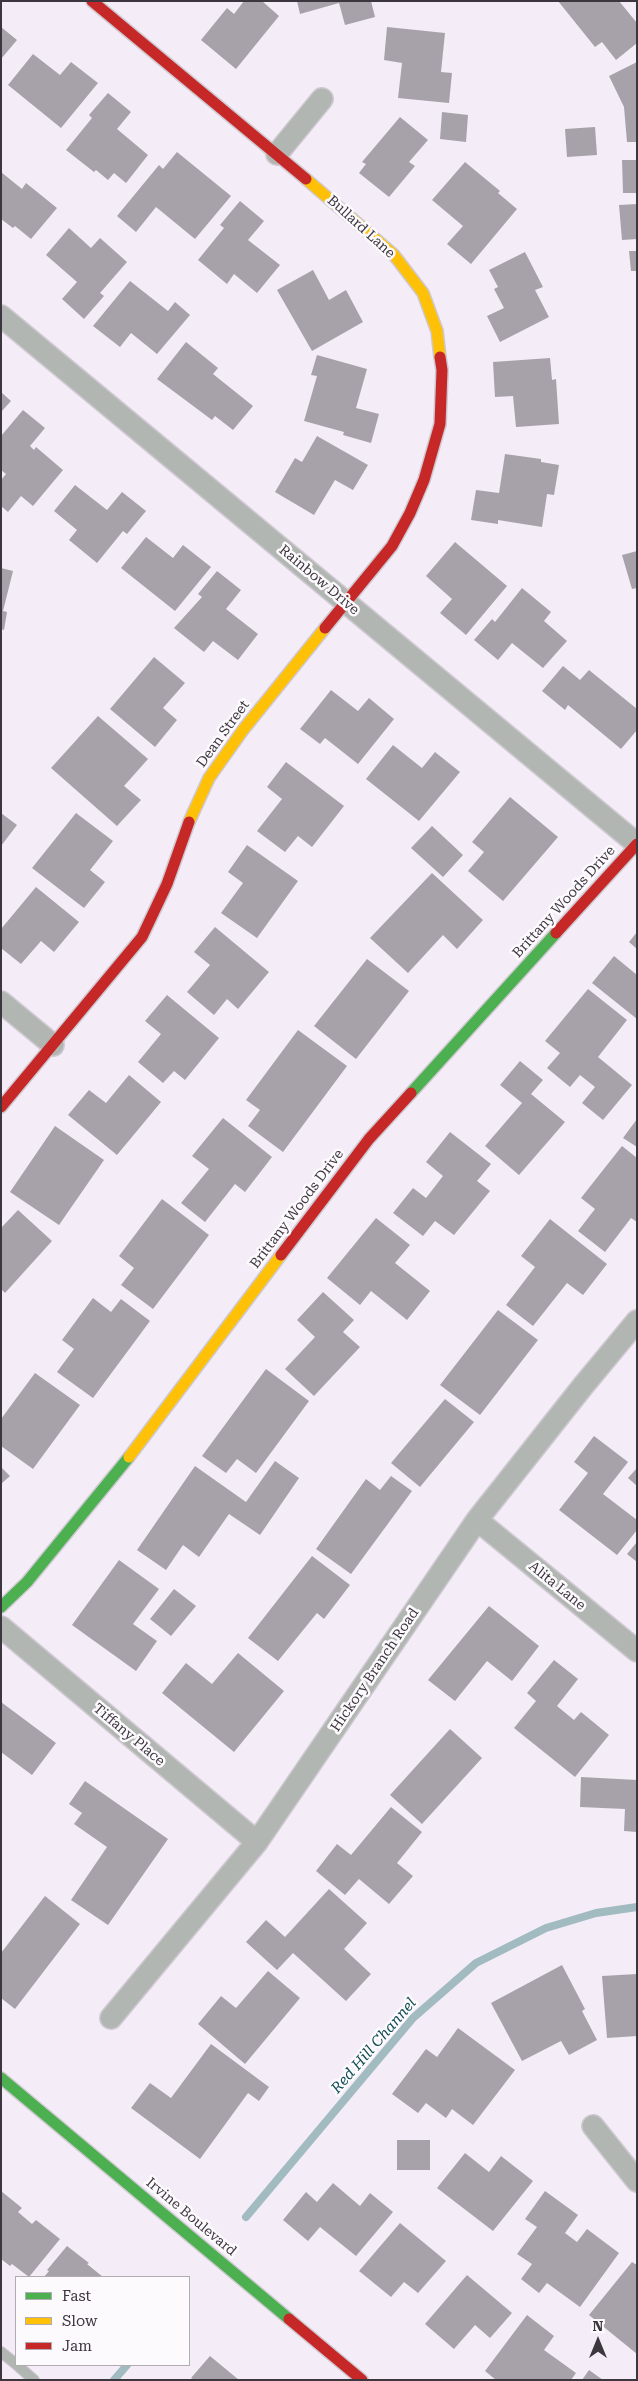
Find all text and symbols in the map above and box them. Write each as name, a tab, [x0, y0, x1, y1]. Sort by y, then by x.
street label: Bullard Lane	[324, 192, 398, 262]
street label: Rainbow Drive	[275, 542, 363, 618]
street label: Dean Street	[193, 697, 253, 771]
street label: Brittany Woods Drive	[509, 843, 619, 961]
street label: Brittany Woods Drive	[247, 1146, 347, 1272]
street label: Alita Lane	[525, 1558, 589, 1614]
street label: Hickory Branch Road	[327, 1605, 423, 1735]
street label: Tiffany Place	[90, 1700, 168, 1770]
water label: Red Hill Channel	[328, 1995, 420, 2097]
street label: Irvine Boulevard	[142, 2174, 240, 2260]
legend	[15, 2276, 190, 2366]
text: Fast	[62, 2287, 91, 2305]
text: Slow	[62, 2312, 97, 2330]
north arrow	[573, 2316, 623, 2366]
text: N	[593, 2318, 603, 2334]
text: Jam	[62, 2337, 92, 2355]

